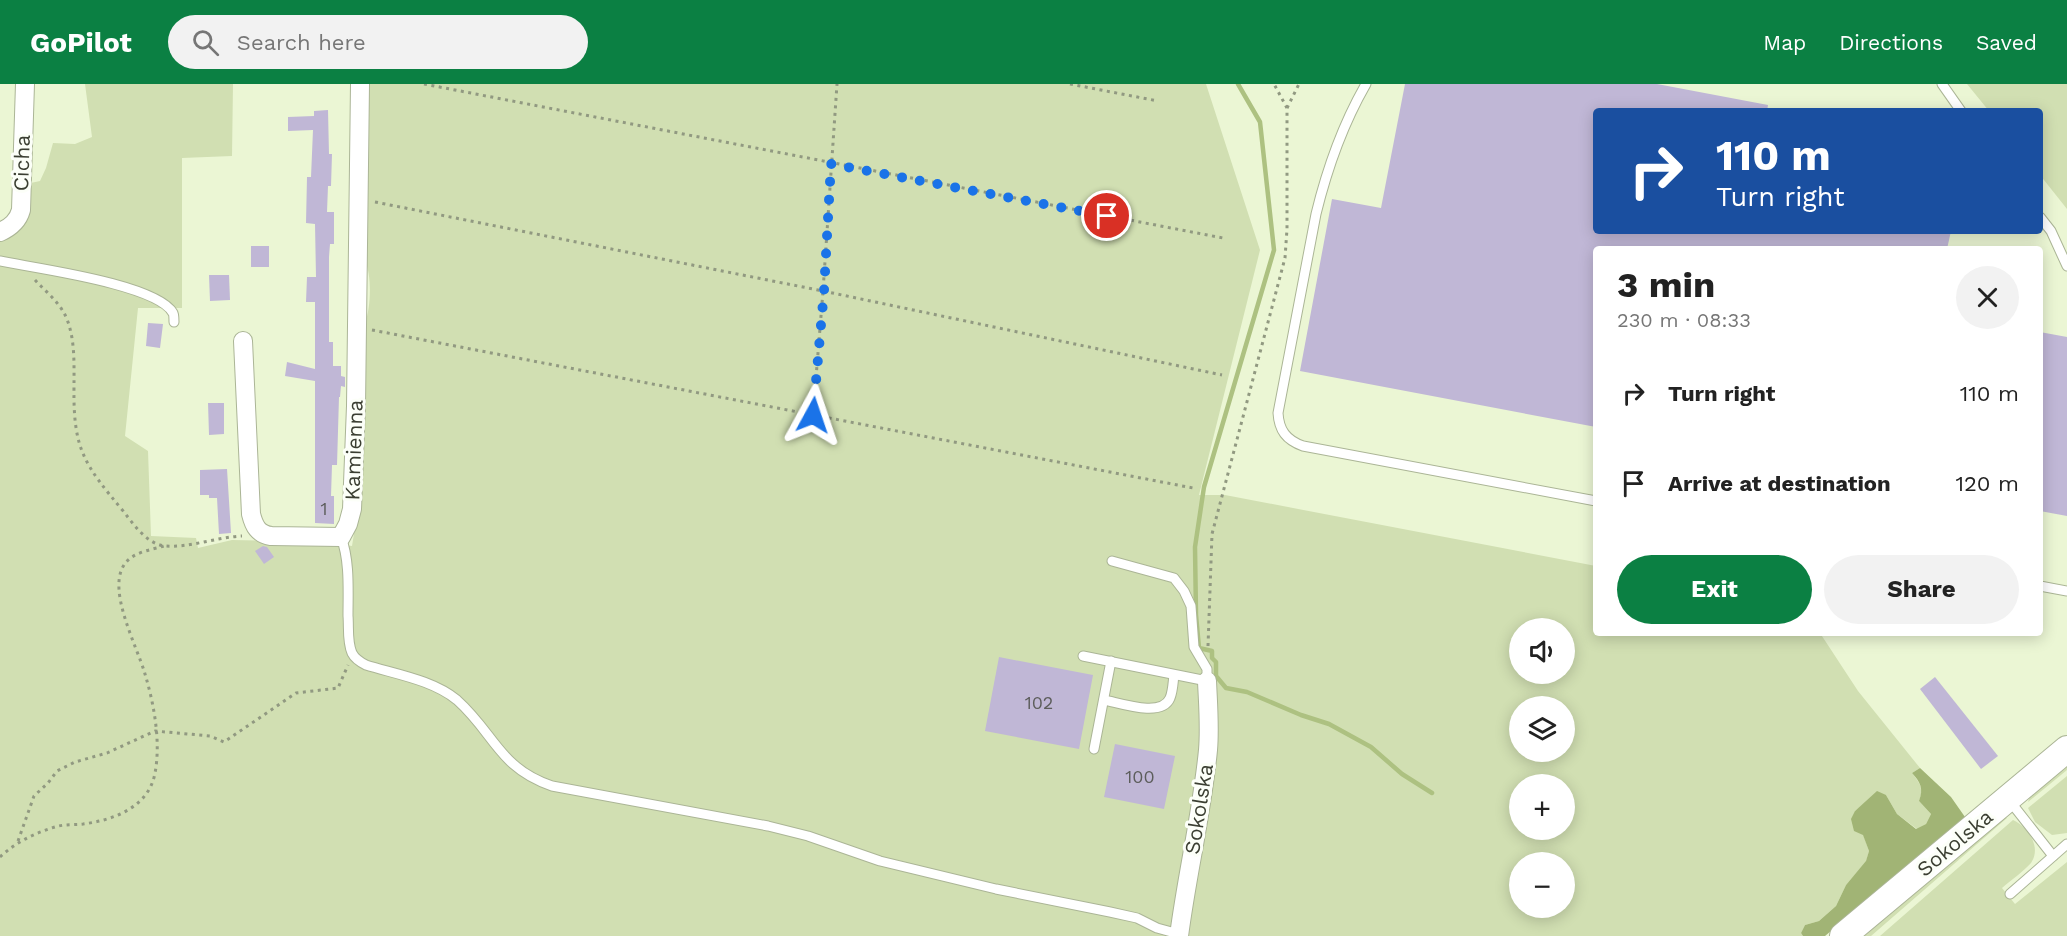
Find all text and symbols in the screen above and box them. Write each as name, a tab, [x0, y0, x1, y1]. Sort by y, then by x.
search box	[168, 15, 588, 69]
text: GoPilot	[30, 26, 132, 59]
icon: search	[189, 26, 222, 59]
text: Search here	[237, 30, 366, 55]
text: Map	[1763, 30, 1806, 55]
text: Directions	[1839, 30, 1943, 55]
text: Saved	[1976, 30, 2037, 55]
text: 110 m	[1716, 131, 1831, 180]
icon: right	[1617, 132, 1695, 210]
street label: Cicha	[8, 134, 35, 192]
text: Turn right	[1716, 181, 1845, 213]
pin	[1081, 190, 1132, 241]
icon: arrive	[1090, 199, 1123, 232]
text: 3 min	[1617, 264, 1715, 306]
button: close	[1956, 266, 2019, 329]
text: 230 m · 08:33	[1617, 308, 1751, 332]
icon: right	[1617, 377, 1650, 410]
text: Turn right	[1668, 381, 1775, 406]
text: 110 m	[1960, 381, 2019, 406]
position arrow	[781, 383, 845, 447]
street label: Kamienna	[339, 399, 368, 501]
icon: arrive	[1617, 467, 1650, 500]
text: Arrive at destination	[1668, 471, 1891, 496]
text: 120 m	[1955, 471, 2019, 496]
house number: 1	[320, 498, 328, 519]
button: Exit	[1617, 555, 1812, 624]
button: Share	[1824, 555, 2019, 624]
map controls	[1509, 618, 1575, 918]
button: sound	[1509, 618, 1575, 684]
house number: 102	[1025, 692, 1053, 713]
button: layers	[1509, 696, 1575, 762]
street label: Sokolska	[1179, 762, 1218, 856]
house number: 100	[1125, 766, 1155, 787]
button: +	[1509, 774, 1575, 840]
street label: Sokolska	[1912, 804, 1998, 882]
button: −	[1509, 852, 1575, 918]

